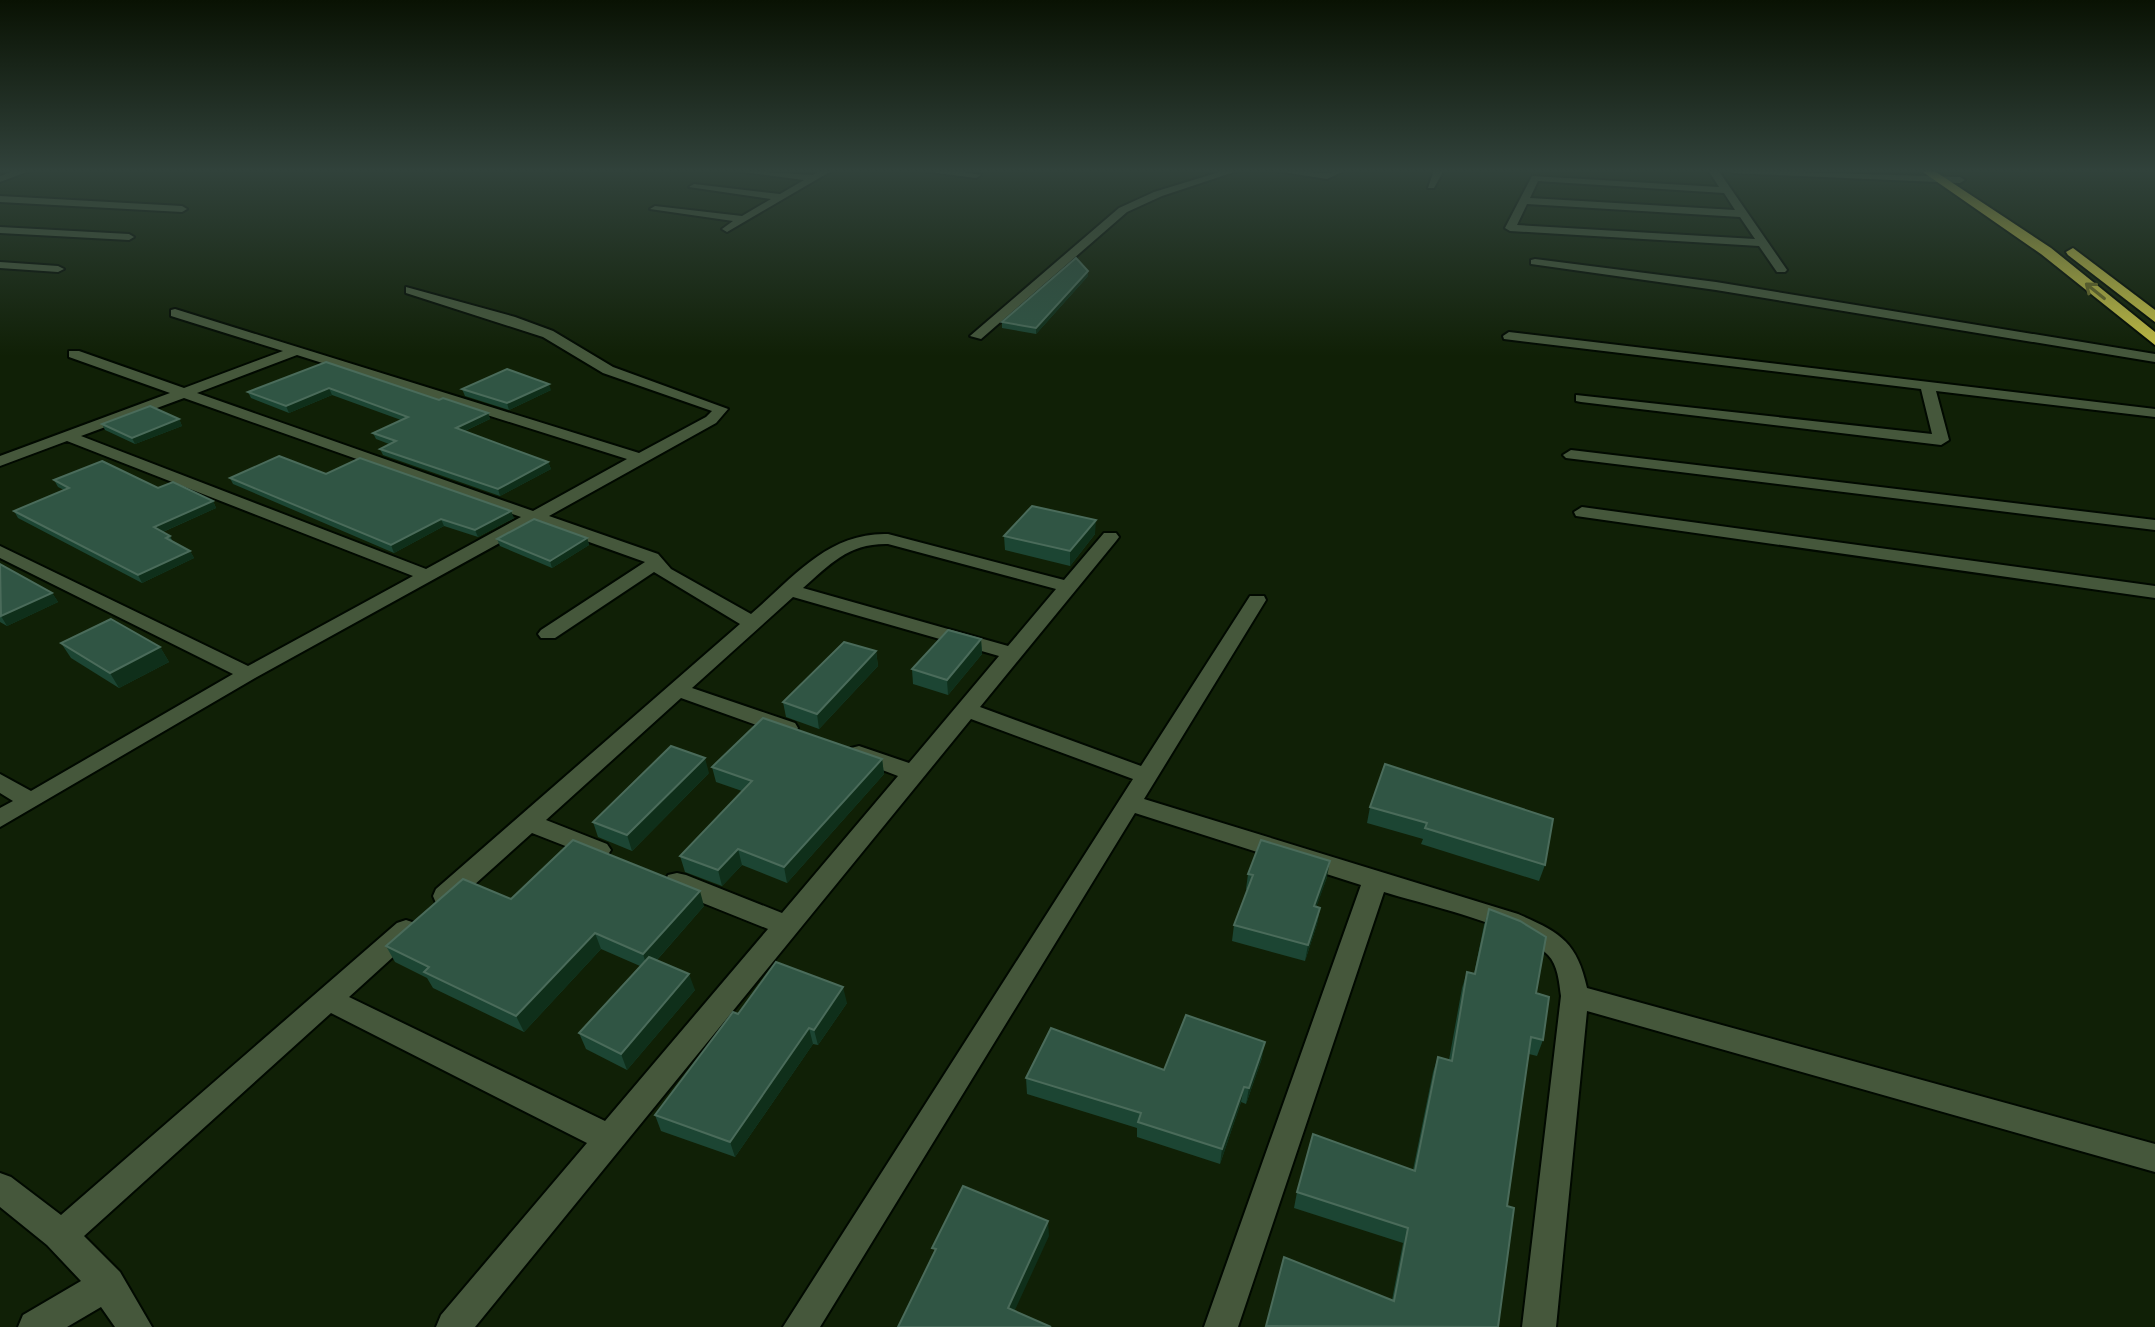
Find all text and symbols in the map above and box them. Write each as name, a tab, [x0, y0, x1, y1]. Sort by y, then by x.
one-way arrow	[2085, 282, 2106, 300]

